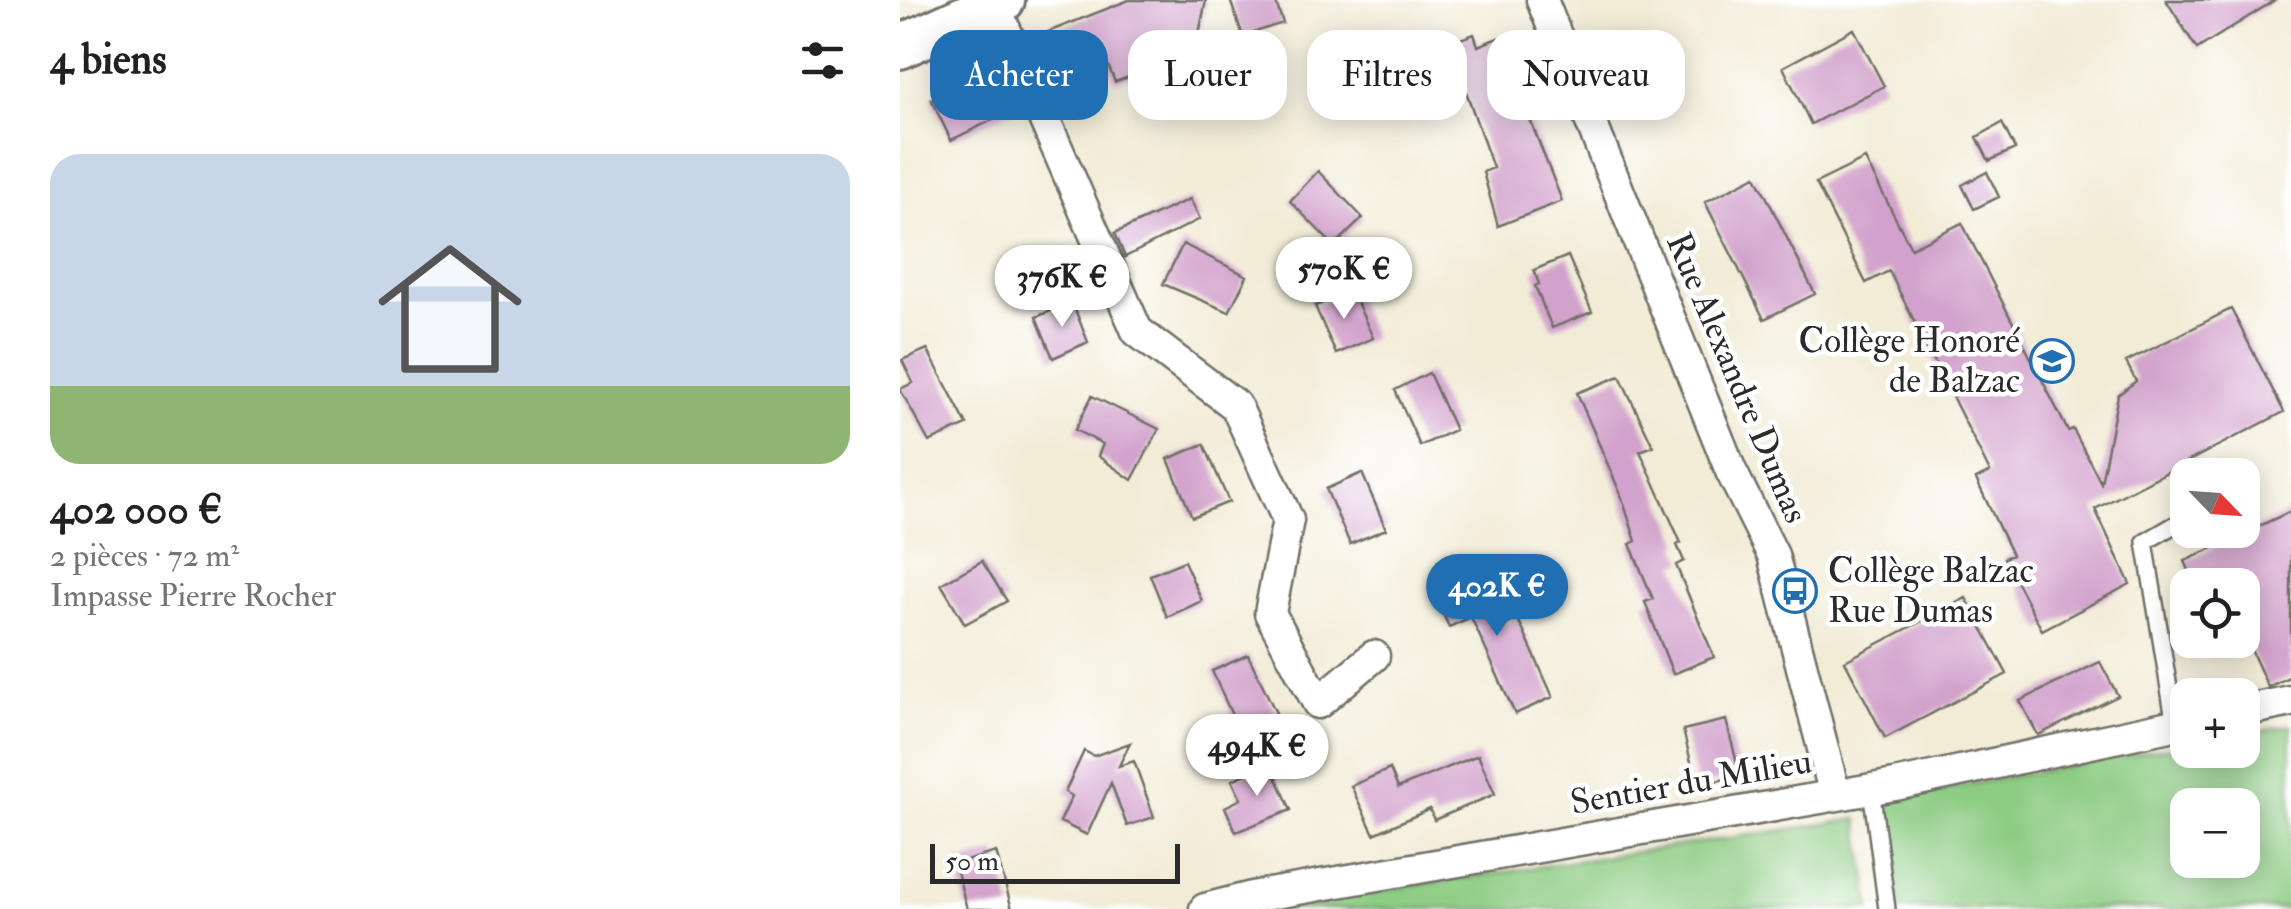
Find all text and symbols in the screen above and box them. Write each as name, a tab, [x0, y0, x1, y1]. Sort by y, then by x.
chip: Acheter	[930, 30, 1108, 120]
chip: Louer	[1128, 30, 1287, 120]
chip: Filtres	[1307, 30, 1467, 120]
chip: Nouveau	[1487, 30, 1685, 120]
icon: filters	[795, 33, 850, 88]
text: 4 biens	[50, 34, 167, 86]
icon: home	[360, 219, 540, 399]
street label: Rue Alexandre Dumas	[1656, 226, 1818, 530]
pin: 570K €	[1263, 237, 1425, 322]
pin: 376K €	[981, 245, 1143, 330]
text: 570K €	[1298, 249, 1390, 289]
text: 376K €	[1017, 257, 1107, 297]
place label: Collège Honoré de Balzac	[1799, 319, 2020, 403]
school or university icon: Collège Honoré de Balzac	[2029, 338, 2075, 384]
north arrow	[2170, 458, 2260, 548]
map controls	[2170, 458, 2260, 878]
text: 402 000 €	[50, 484, 222, 536]
text: 2 pièces · 72 m²	[50, 536, 239, 576]
place label: Collège Balzac Rue Dumas	[1828, 549, 2034, 633]
pin: 402K €	[1416, 554, 1578, 639]
text: 402K €	[1448, 566, 1546, 606]
bus stop icon: Collège Balzac Rue Dumas	[1772, 568, 1818, 614]
button: locate	[2170, 568, 2260, 658]
text: Impasse Pierre Rocher	[50, 576, 336, 616]
button: +	[2170, 678, 2260, 768]
pin: 494K €	[1176, 714, 1338, 799]
text: 494K €	[1208, 726, 1306, 766]
street label: Sentier du Milieu	[1567, 739, 1815, 825]
button: −	[2170, 788, 2260, 878]
scale bar	[930, 839, 1180, 884]
text: 50 m	[945, 844, 999, 879]

